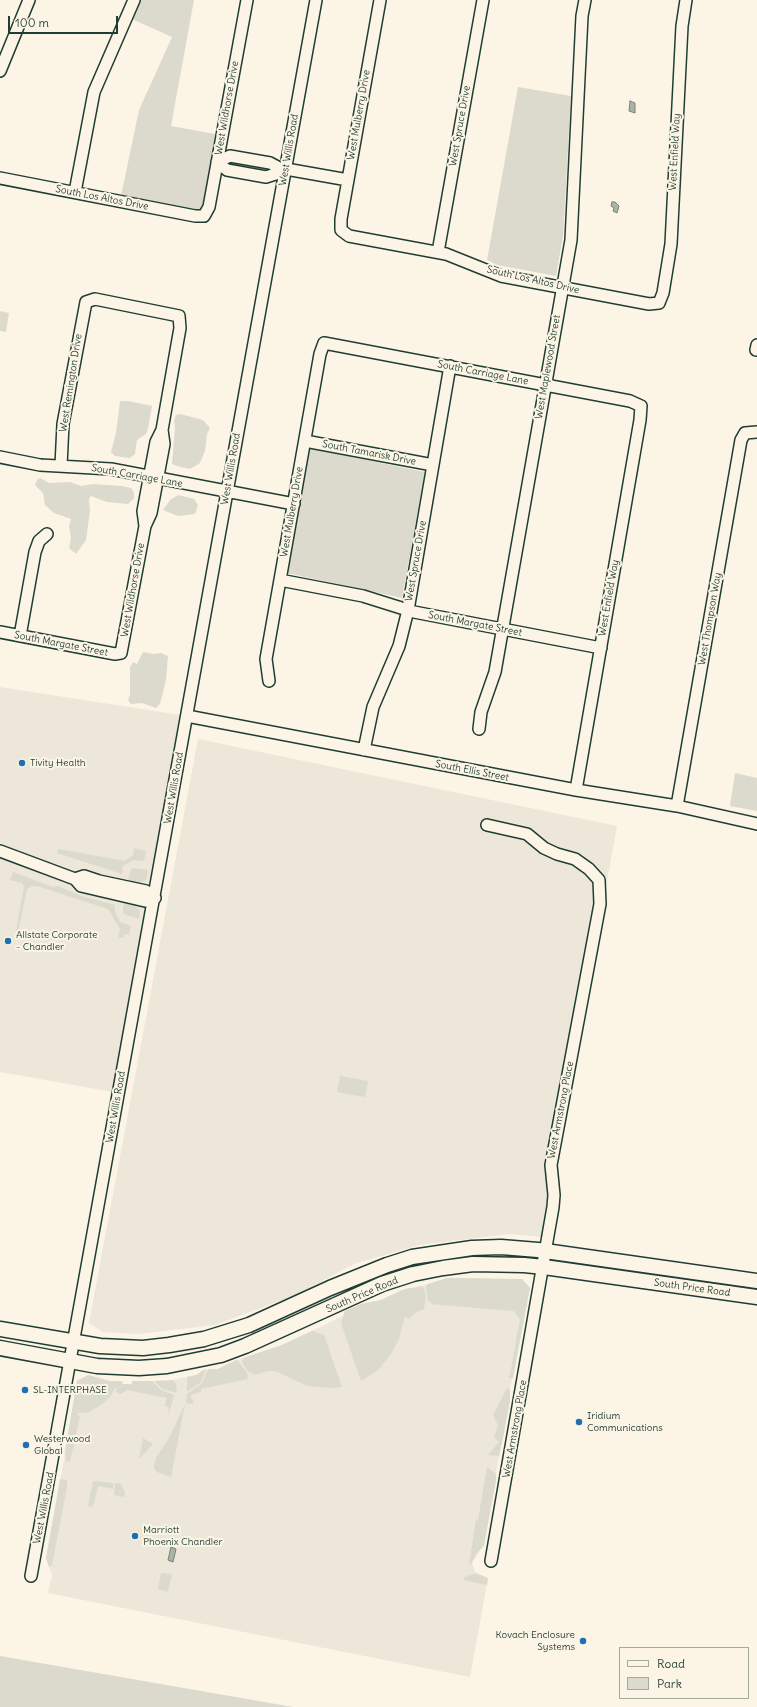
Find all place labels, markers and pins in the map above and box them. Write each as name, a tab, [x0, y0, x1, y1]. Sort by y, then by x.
place label: Tivity Health	[30, 757, 86, 769]
marker: Tivity Health	[17, 758, 27, 768]
place label: Allstate Corporate - Chandler	[16, 929, 97, 952]
marker: Allstate Corporate - Chandler	[3, 936, 13, 946]
place label: SL-INTERPHASE	[33, 1384, 107, 1396]
marker: SL-INTERPHASE	[20, 1385, 30, 1395]
place label: Iridium Communications	[587, 1410, 663, 1434]
marker: Iridium Communications	[574, 1417, 584, 1427]
place label: Westerwood Global	[34, 1433, 90, 1456]
marker: Westerwood Global	[21, 1440, 31, 1450]
place label: Marriott Phoenix Chandler	[143, 1524, 223, 1548]
marker: Marriott Phoenix Chandler	[130, 1531, 140, 1541]
place label: Kovach Enclosure Systems	[495, 1629, 575, 1652]
marker: Kovach Enclosure Systems	[578, 1636, 588, 1646]

